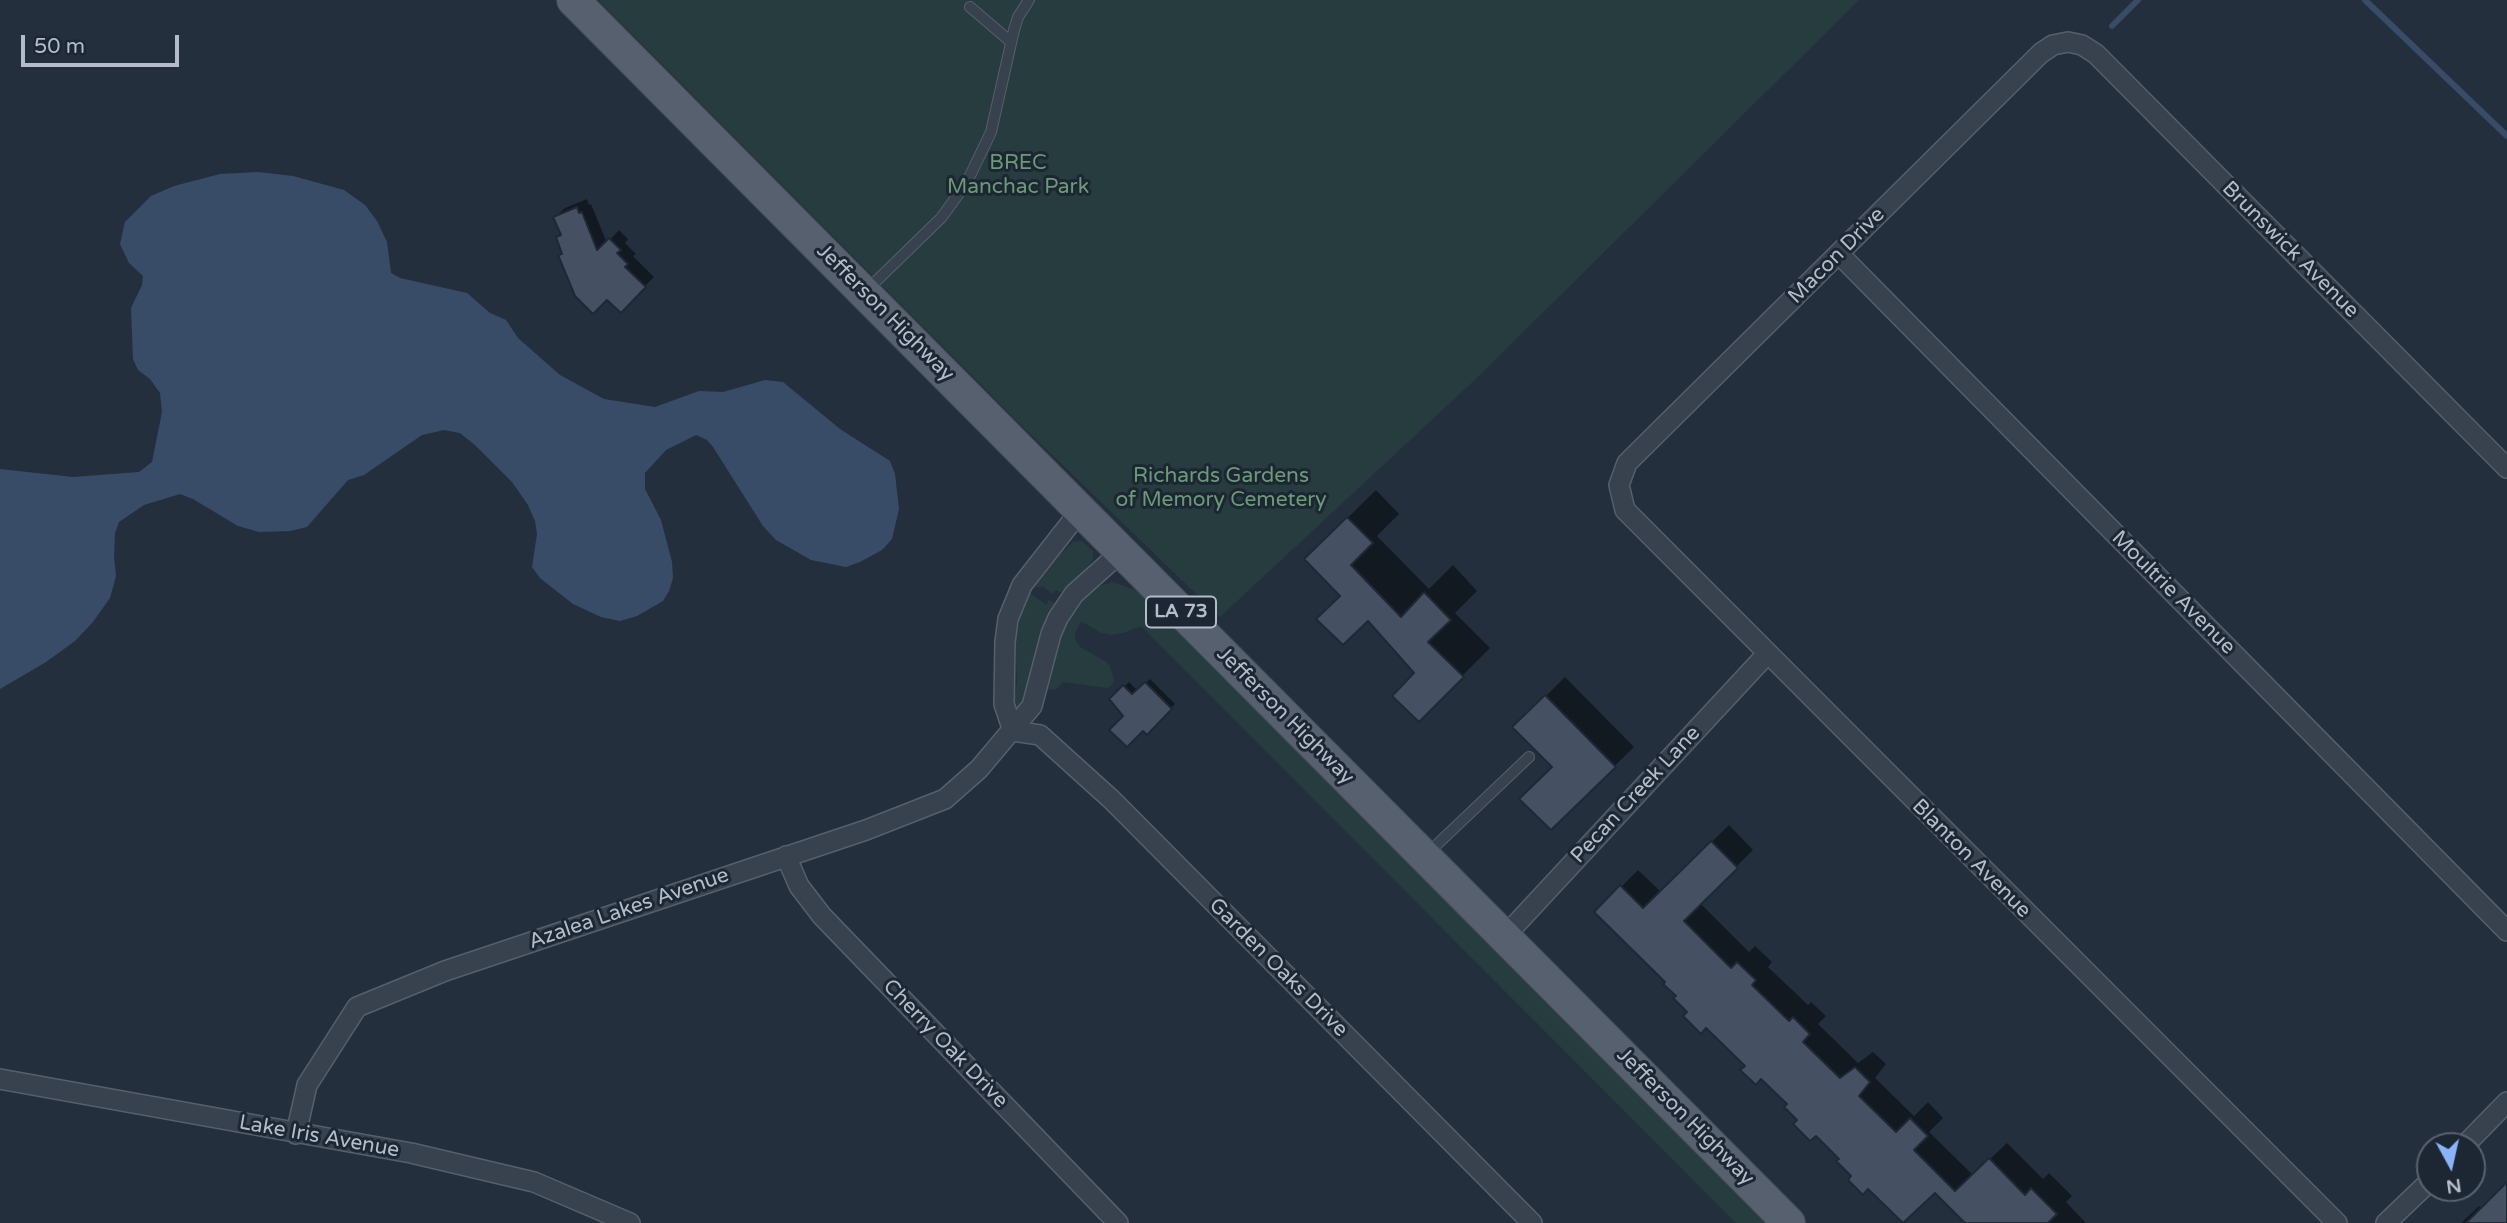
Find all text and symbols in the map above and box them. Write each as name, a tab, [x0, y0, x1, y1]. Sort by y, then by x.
scale bar	[24, 21, 182, 65]
text: 50 m	[34, 34, 85, 59]
park label: BREC Manchac Park	[947, 150, 1089, 200]
street label: Brunswick Avenue	[2216, 176, 2364, 324]
street label: Macon Drive	[1784, 203, 1890, 309]
street label: Jefferson Highway	[811, 239, 959, 387]
park label: Richards Gardens of Memory Cemetery	[1115, 463, 1327, 513]
street label: Moultrie Avenue	[2106, 526, 2240, 660]
road number: LA 73	[1146, 596, 1216, 628]
street label: Jefferson Highway	[1211, 642, 1359, 790]
street label: Pecan Creek Lane	[1566, 721, 1706, 869]
street label: Blanton Avenue	[1906, 794, 2036, 924]
street label: Azalea Lakes Avenue	[526, 863, 732, 955]
street label: Garden Oaks Drive	[1203, 893, 1353, 1043]
street label: Cherry Oak Drive	[877, 974, 1013, 1114]
street label: Jefferson Highway	[1611, 1043, 1759, 1191]
street label: Lake Iris Avenue	[237, 1111, 401, 1163]
north arrow	[2416, 1132, 2486, 1202]
text: N	[2445, 1174, 2463, 1198]

